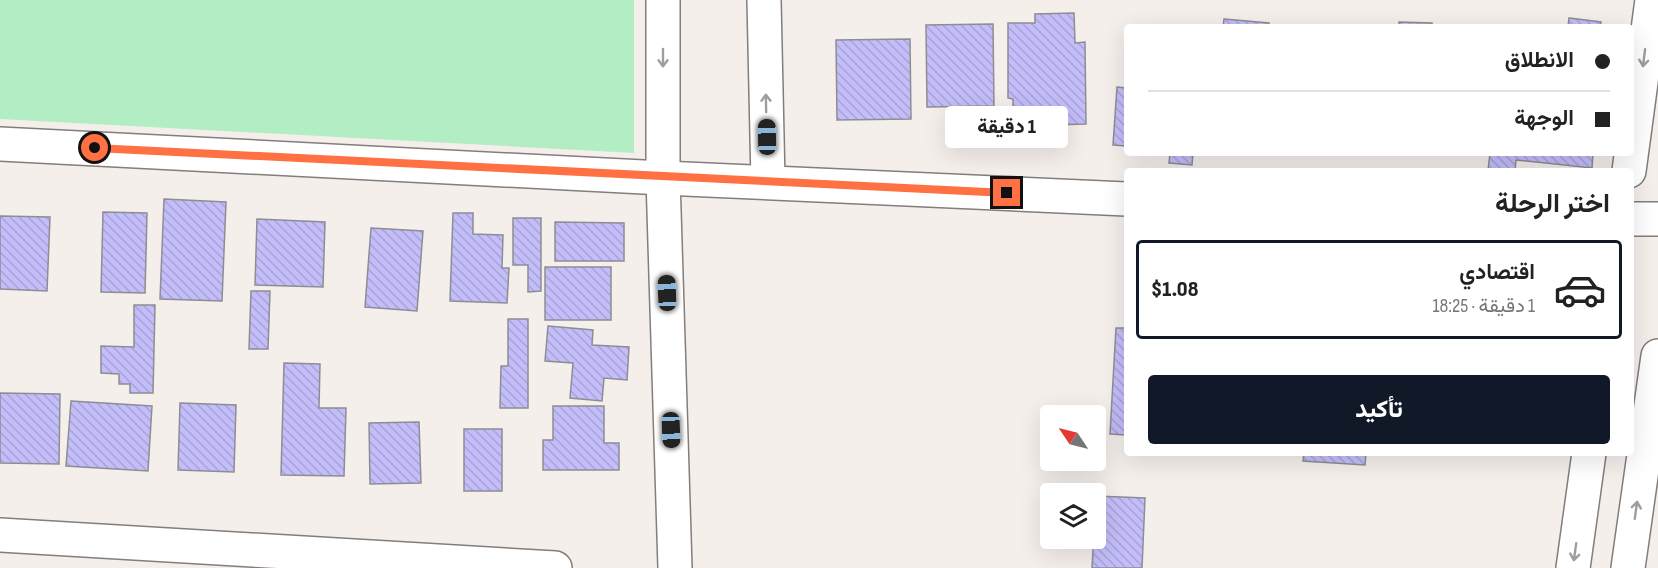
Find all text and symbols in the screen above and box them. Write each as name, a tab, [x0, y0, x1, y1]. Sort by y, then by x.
text: الانطلاق	[1505, 47, 1574, 74]
one-way arrow	[657, 48, 669, 68]
one-way arrow	[1639, 48, 1650, 67]
one-way arrow	[760, 93, 772, 113]
text: الوجهة	[1514, 105, 1574, 132]
callout: 1 دقيقة	[946, 106, 1068, 148]
text: 1 دقيقة	[977, 115, 1036, 139]
car	[758, 119, 776, 155]
route start	[81, 134, 108, 161]
route end	[993, 179, 1020, 206]
text: اختر الرحلة	[1495, 188, 1610, 220]
text: اقتصادي	[1459, 259, 1535, 286]
icon: car	[1553, 263, 1607, 317]
car	[657, 275, 677, 311]
text: $1.08	[1151, 276, 1198, 303]
text: 1 دقيقة · 18:25	[1432, 294, 1535, 318]
button: تأكيد	[1148, 375, 1610, 444]
north arrow	[1040, 405, 1106, 471]
map controls	[1040, 405, 1106, 549]
car	[661, 412, 681, 448]
button: layers	[1040, 483, 1106, 549]
one-way arrow	[1631, 501, 1642, 520]
one-way arrow	[1570, 542, 1581, 562]

